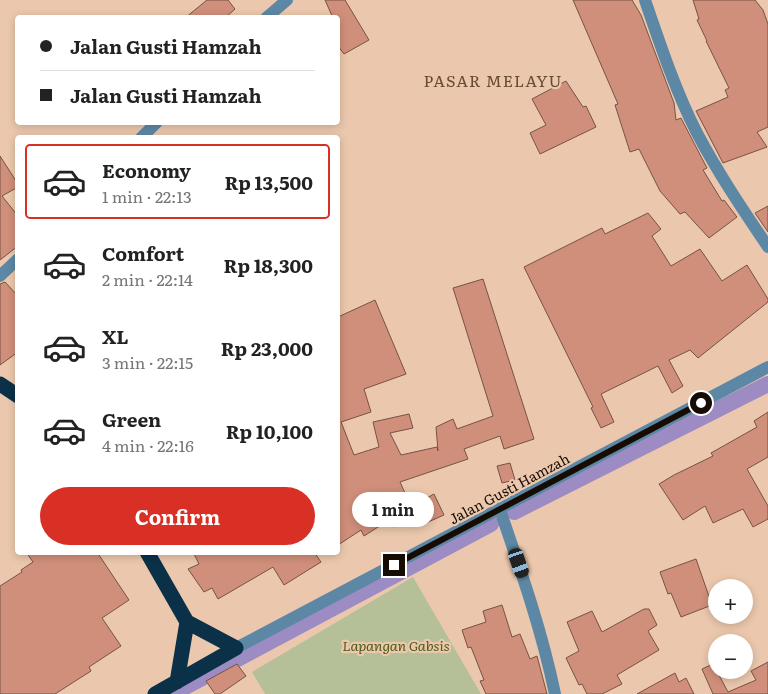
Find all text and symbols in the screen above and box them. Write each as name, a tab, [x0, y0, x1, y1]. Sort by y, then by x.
text: Jalan Gusti Hamzah	[70, 32, 262, 60]
district label: PASAR MELAYU	[423, 68, 563, 92]
text: Jalan Gusti Hamzah	[70, 81, 262, 109]
text: Economy	[102, 156, 191, 184]
icon: car	[42, 159, 87, 204]
text: Rp 13,500	[224, 168, 313, 196]
text: 1 min · 22:13	[102, 184, 192, 208]
text: Comfort	[102, 239, 184, 267]
icon: car	[42, 242, 87, 287]
text: Rp 18,300	[224, 251, 313, 279]
text: 2 min · 22:14	[102, 267, 193, 291]
text: XL	[102, 322, 129, 350]
icon: car	[42, 325, 87, 370]
text: Rp 23,000	[221, 334, 313, 362]
text: 3 min · 22:15	[102, 350, 193, 374]
route start	[690, 392, 712, 414]
text: Green	[102, 405, 161, 433]
icon: car	[42, 408, 87, 453]
text: Rp 10,100	[226, 417, 313, 445]
text: 4 min · 22:16	[102, 433, 194, 457]
street label: Jalan Gusti Hamzah	[445, 448, 573, 528]
button: Confirm	[40, 487, 315, 545]
callout: 1 min	[353, 492, 435, 528]
text: 1 min	[372, 497, 414, 521]
car	[507, 546, 530, 580]
route end	[383, 554, 405, 576]
map controls	[708, 579, 753, 679]
button: +	[708, 579, 753, 624]
button: −	[708, 634, 753, 679]
park label: Lapangan Gabsis	[342, 635, 450, 655]

